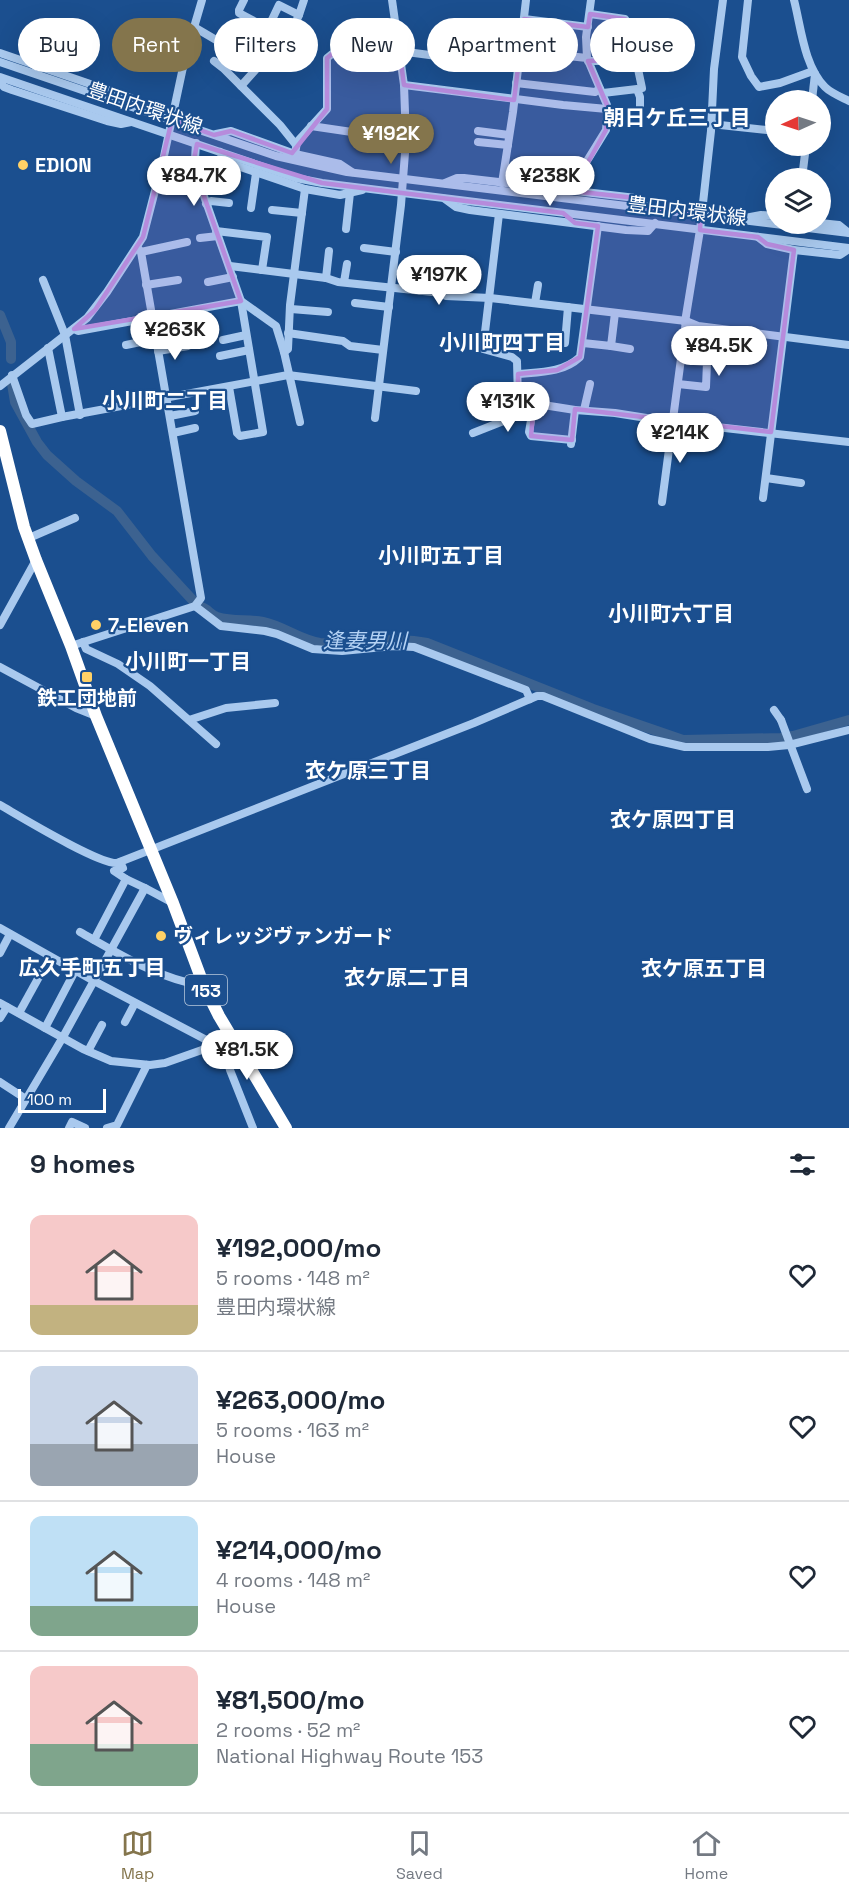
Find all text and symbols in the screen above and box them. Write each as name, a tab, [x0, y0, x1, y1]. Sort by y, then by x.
chip: Buy	[18, 18, 100, 72]
chip: Rent	[112, 18, 202, 72]
chip: Filters	[214, 18, 318, 72]
chip: New	[330, 18, 415, 72]
chip: Apartment	[427, 18, 578, 72]
chip: House	[590, 18, 695, 72]
street label: 豊田内環状線	[84, 76, 206, 140]
north arrow	[765, 90, 831, 156]
map controls	[765, 90, 831, 234]
district label: 朝日ケ丘三丁目	[604, 104, 751, 131]
pin: ¥192K	[349, 114, 433, 165]
text: ¥192K	[362, 120, 420, 146]
place label: EDION	[35, 152, 92, 178]
pin: ¥84.7K	[145, 156, 243, 207]
pin: ¥238K	[508, 156, 592, 207]
marker: EDION	[16, 158, 30, 172]
text: ¥84.7K	[161, 162, 227, 188]
text: ¥238K	[520, 162, 580, 188]
button: layers	[765, 168, 831, 234]
street label: 豊田内環状線	[626, 191, 748, 231]
pin: ¥197K	[397, 255, 481, 306]
text: ¥197K	[411, 261, 468, 287]
pin: ¥263K	[133, 310, 217, 361]
text: ¥263K	[144, 316, 206, 342]
pin: ¥84.5K	[670, 326, 768, 377]
district label: 小川町四丁目	[439, 329, 565, 356]
text: ¥84.5K	[685, 332, 753, 358]
pin: ¥131K	[466, 382, 550, 433]
district label: 小川町二丁目	[102, 387, 228, 414]
text: ¥131K	[481, 388, 535, 414]
pin: ¥214K	[638, 413, 722, 464]
text: ¥214K	[651, 419, 709, 445]
district label: 小川町五丁目	[378, 542, 504, 569]
district label: 小川町六丁目	[608, 600, 734, 627]
place label: 7-Eleven	[108, 612, 189, 638]
marker: 7-Eleven	[89, 618, 103, 632]
water label: 逢妻男川	[323, 627, 409, 654]
district label: 小川町一丁目	[125, 648, 251, 675]
marker: 鉄工団地前	[80, 670, 94, 684]
place label: 鉄工団地前	[37, 685, 137, 711]
district label: 衣ケ原三丁目	[305, 757, 431, 784]
district label: 衣ケ原四丁目	[610, 806, 736, 833]
place label: ヴィレッジヴァンガード	[173, 923, 393, 949]
marker: ヴィレッジヴァンガード	[154, 929, 168, 943]
district label: 広久手町五丁目	[19, 954, 166, 981]
district label: 衣ケ原五丁目	[641, 955, 767, 982]
district label: 衣ケ原二丁目	[344, 964, 470, 991]
road number: 153	[185, 975, 227, 1005]
pin: ¥81.5K	[198, 1030, 296, 1081]
text: ¥81.5K	[215, 1036, 279, 1062]
scale bar	[18, 1086, 106, 1114]
text: 100 m	[27, 1089, 72, 1110]
text: 9 homes	[30, 1147, 135, 1181]
icon: filters	[786, 1148, 819, 1181]
text: ¥192,000/mo	[216, 1231, 381, 1265]
icon: home	[78, 1239, 150, 1311]
icon: heart	[786, 1259, 819, 1292]
text: 5 rooms · 148 m²	[216, 1265, 370, 1291]
text: 豊田内環状線	[216, 1294, 336, 1320]
text: ¥263,000/mo	[216, 1383, 386, 1417]
icon: home	[78, 1390, 150, 1462]
icon: heart	[786, 1410, 819, 1443]
text: 5 rooms · 163 m²	[216, 1417, 369, 1443]
text: House	[216, 1443, 276, 1469]
text: ¥214,000/mo	[216, 1533, 382, 1567]
icon: home	[78, 1540, 150, 1612]
icon: heart	[786, 1560, 819, 1593]
text: 4 rooms · 148 m²	[216, 1567, 370, 1593]
text: House	[216, 1593, 276, 1619]
text: ¥81,500/mo	[216, 1683, 365, 1717]
icon: home	[78, 1690, 150, 1762]
icon: heart	[786, 1710, 819, 1743]
text: 2 rooms · 52 m²	[216, 1717, 360, 1743]
text: National Highway Route 153	[216, 1743, 483, 1769]
tab: Map	[121, 1827, 154, 1884]
tab: Saved	[396, 1827, 443, 1884]
tab: Home	[684, 1827, 728, 1884]

